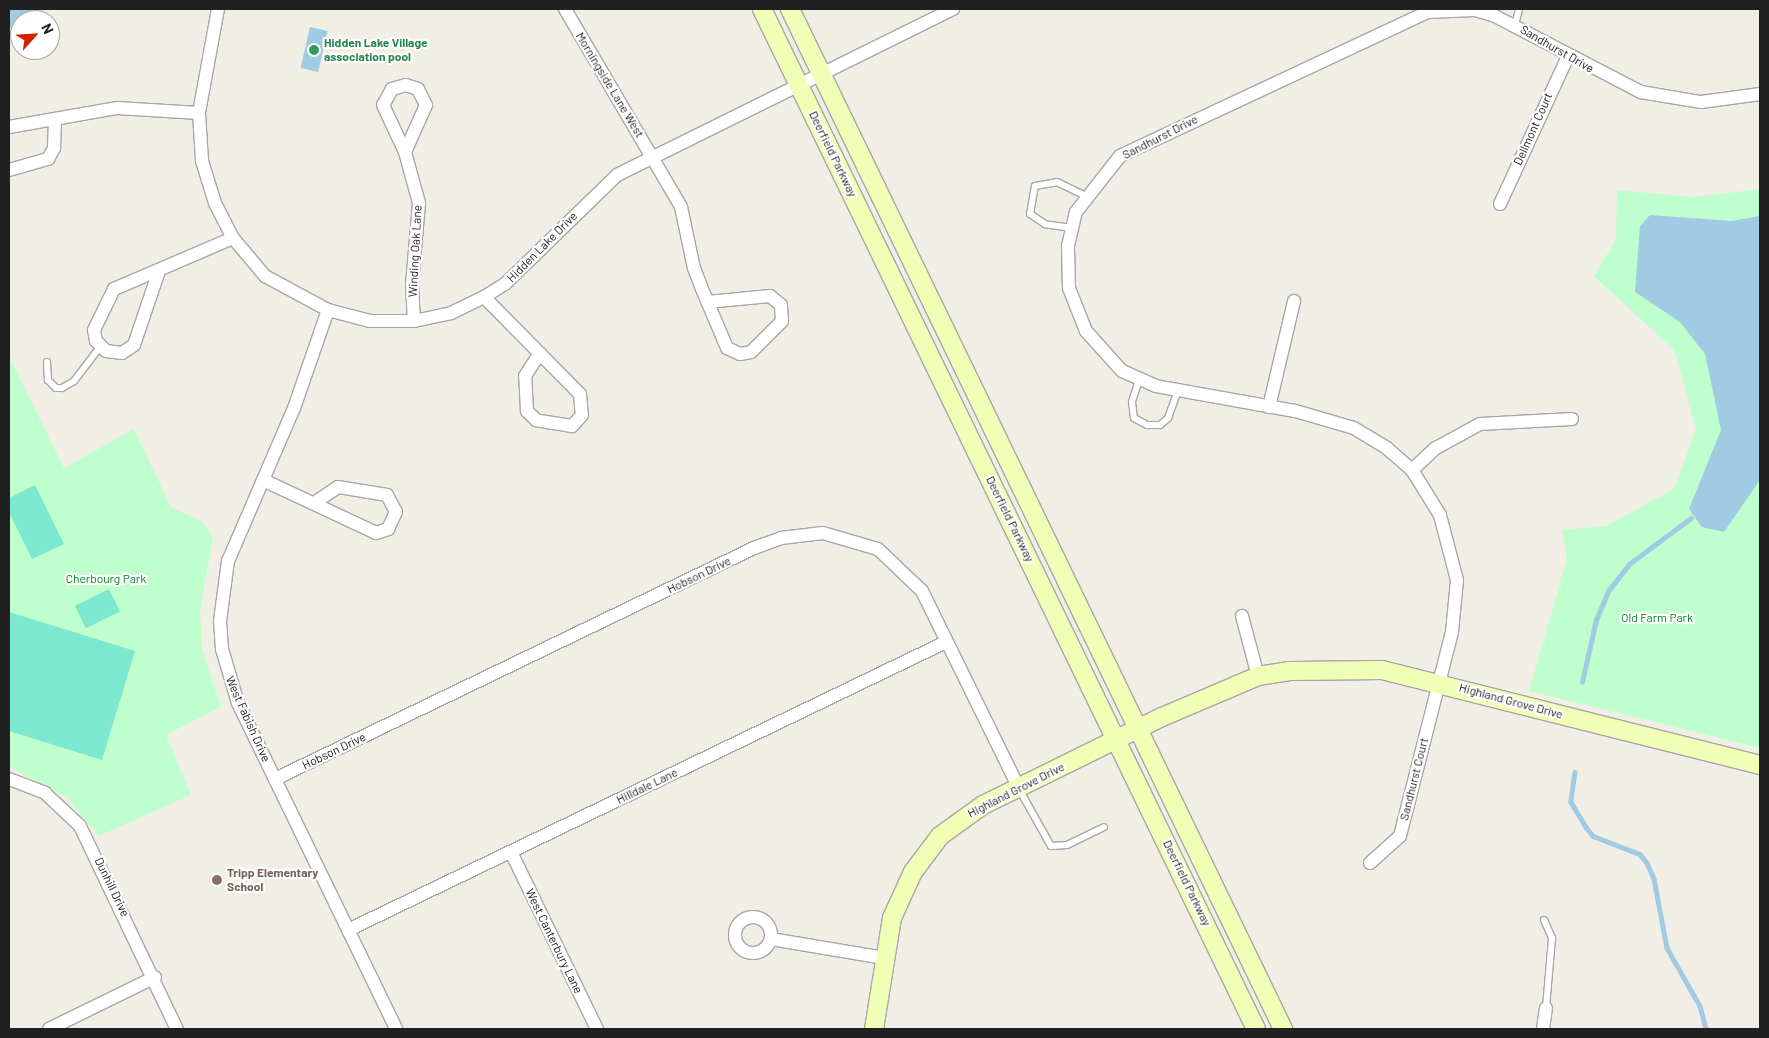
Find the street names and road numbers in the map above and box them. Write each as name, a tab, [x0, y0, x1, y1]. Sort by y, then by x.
street label: Sandhurst Drive	[1518, 22, 1596, 76]
street label: Morningside Lane West	[573, 30, 647, 140]
street label: Dellmont Court	[1511, 90, 1555, 168]
street label: Deerfield Parkway	[806, 109, 860, 199]
street label: Sandhurst Drive	[1120, 112, 1200, 162]
street label: Winding Oak Lane	[405, 204, 425, 298]
street label: Hidden Lake Drive	[504, 209, 580, 285]
street label: Deerfield Parkway	[983, 474, 1037, 564]
street label: Hobson Drive	[665, 553, 733, 597]
street label: West Fabish Drive	[223, 674, 273, 764]
street label: Highland Grove Drive	[1457, 680, 1565, 722]
street label: Hobson Drive	[300, 729, 368, 773]
street label: Sandhurst Court	[1397, 736, 1431, 822]
street label: Highland Grove Drive	[965, 759, 1067, 821]
street label: Hilldale Lane	[614, 765, 680, 807]
street label: Deerfield Parkway	[1160, 838, 1214, 928]
street label: Dunhill Drive	[91, 855, 133, 919]
street label: West Canterbury Lane	[522, 886, 586, 996]

